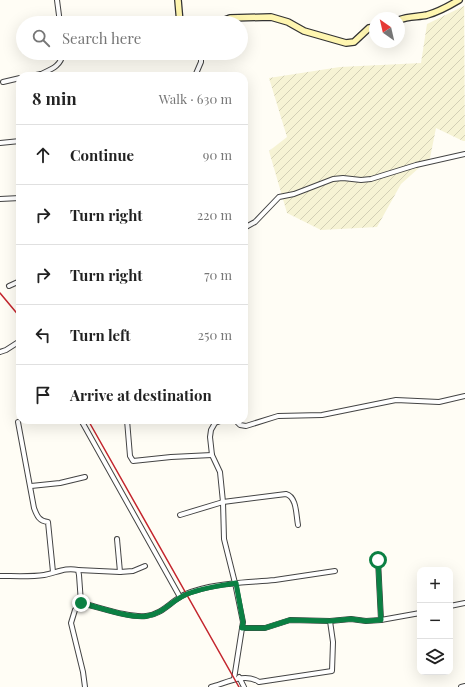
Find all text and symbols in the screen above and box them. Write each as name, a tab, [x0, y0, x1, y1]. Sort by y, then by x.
north arrow	[369, 12, 405, 48]
search box	[16, 16, 248, 60]
icon: search	[30, 27, 52, 49]
text: Search here	[62, 28, 141, 48]
text: 8 min	[32, 87, 77, 109]
text: Walk · 630 m	[159, 90, 232, 107]
icon: ahead	[32, 144, 54, 166]
text: Continue	[70, 145, 134, 165]
text: 90 m	[203, 146, 232, 163]
icon: right	[32, 204, 54, 226]
text: Turn right	[70, 205, 143, 225]
text: 220 m	[197, 206, 232, 223]
icon: right	[32, 264, 54, 286]
text: Turn right	[70, 265, 143, 285]
text: 70 m	[204, 266, 232, 283]
icon: left	[32, 324, 54, 346]
text: Turn left	[70, 325, 131, 345]
text: 250 m	[198, 326, 232, 343]
icon: arrive	[32, 384, 54, 406]
text: Arrive at destination	[70, 385, 212, 405]
route start	[369, 551, 387, 569]
map controls	[417, 567, 453, 675]
button: +	[417, 567, 453, 603]
route end	[72, 594, 90, 612]
button: −	[417, 603, 453, 639]
button: layers	[417, 639, 453, 675]

